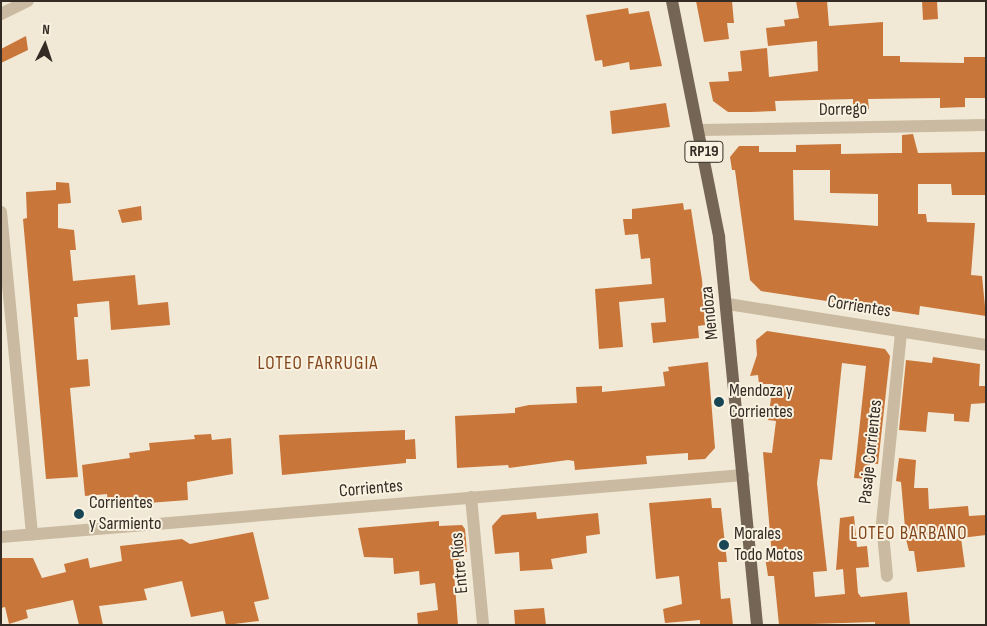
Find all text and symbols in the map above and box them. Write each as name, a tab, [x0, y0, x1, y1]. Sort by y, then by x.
north arrow	[20, 20, 70, 70]
text: N	[42, 21, 50, 38]
street label: Dorrego	[819, 99, 867, 121]
road number: RP19	[684, 138, 724, 166]
street label: Mendoza	[696, 285, 724, 341]
street label: Corrientes	[826, 291, 892, 323]
district label: LOTEO FARRUGIA	[256, 353, 380, 375]
place label: Mendoza y Corrientes	[729, 381, 793, 424]
marker: Mendoza y Corrientes	[713, 396, 725, 408]
street label: Pasaje Corrientes	[855, 399, 887, 505]
street label: Corrientes	[338, 475, 404, 503]
place label: Corrientes y Sarmiento	[89, 493, 161, 536]
marker: Corrientes y Sarmiento	[73, 508, 85, 520]
district label: LOTEO BARBANO	[849, 523, 969, 545]
place label: Morales Todo Motos	[734, 524, 803, 566]
street label: Entre Ríos	[447, 532, 473, 594]
marker: Morales Todo Motos	[718, 539, 730, 551]

